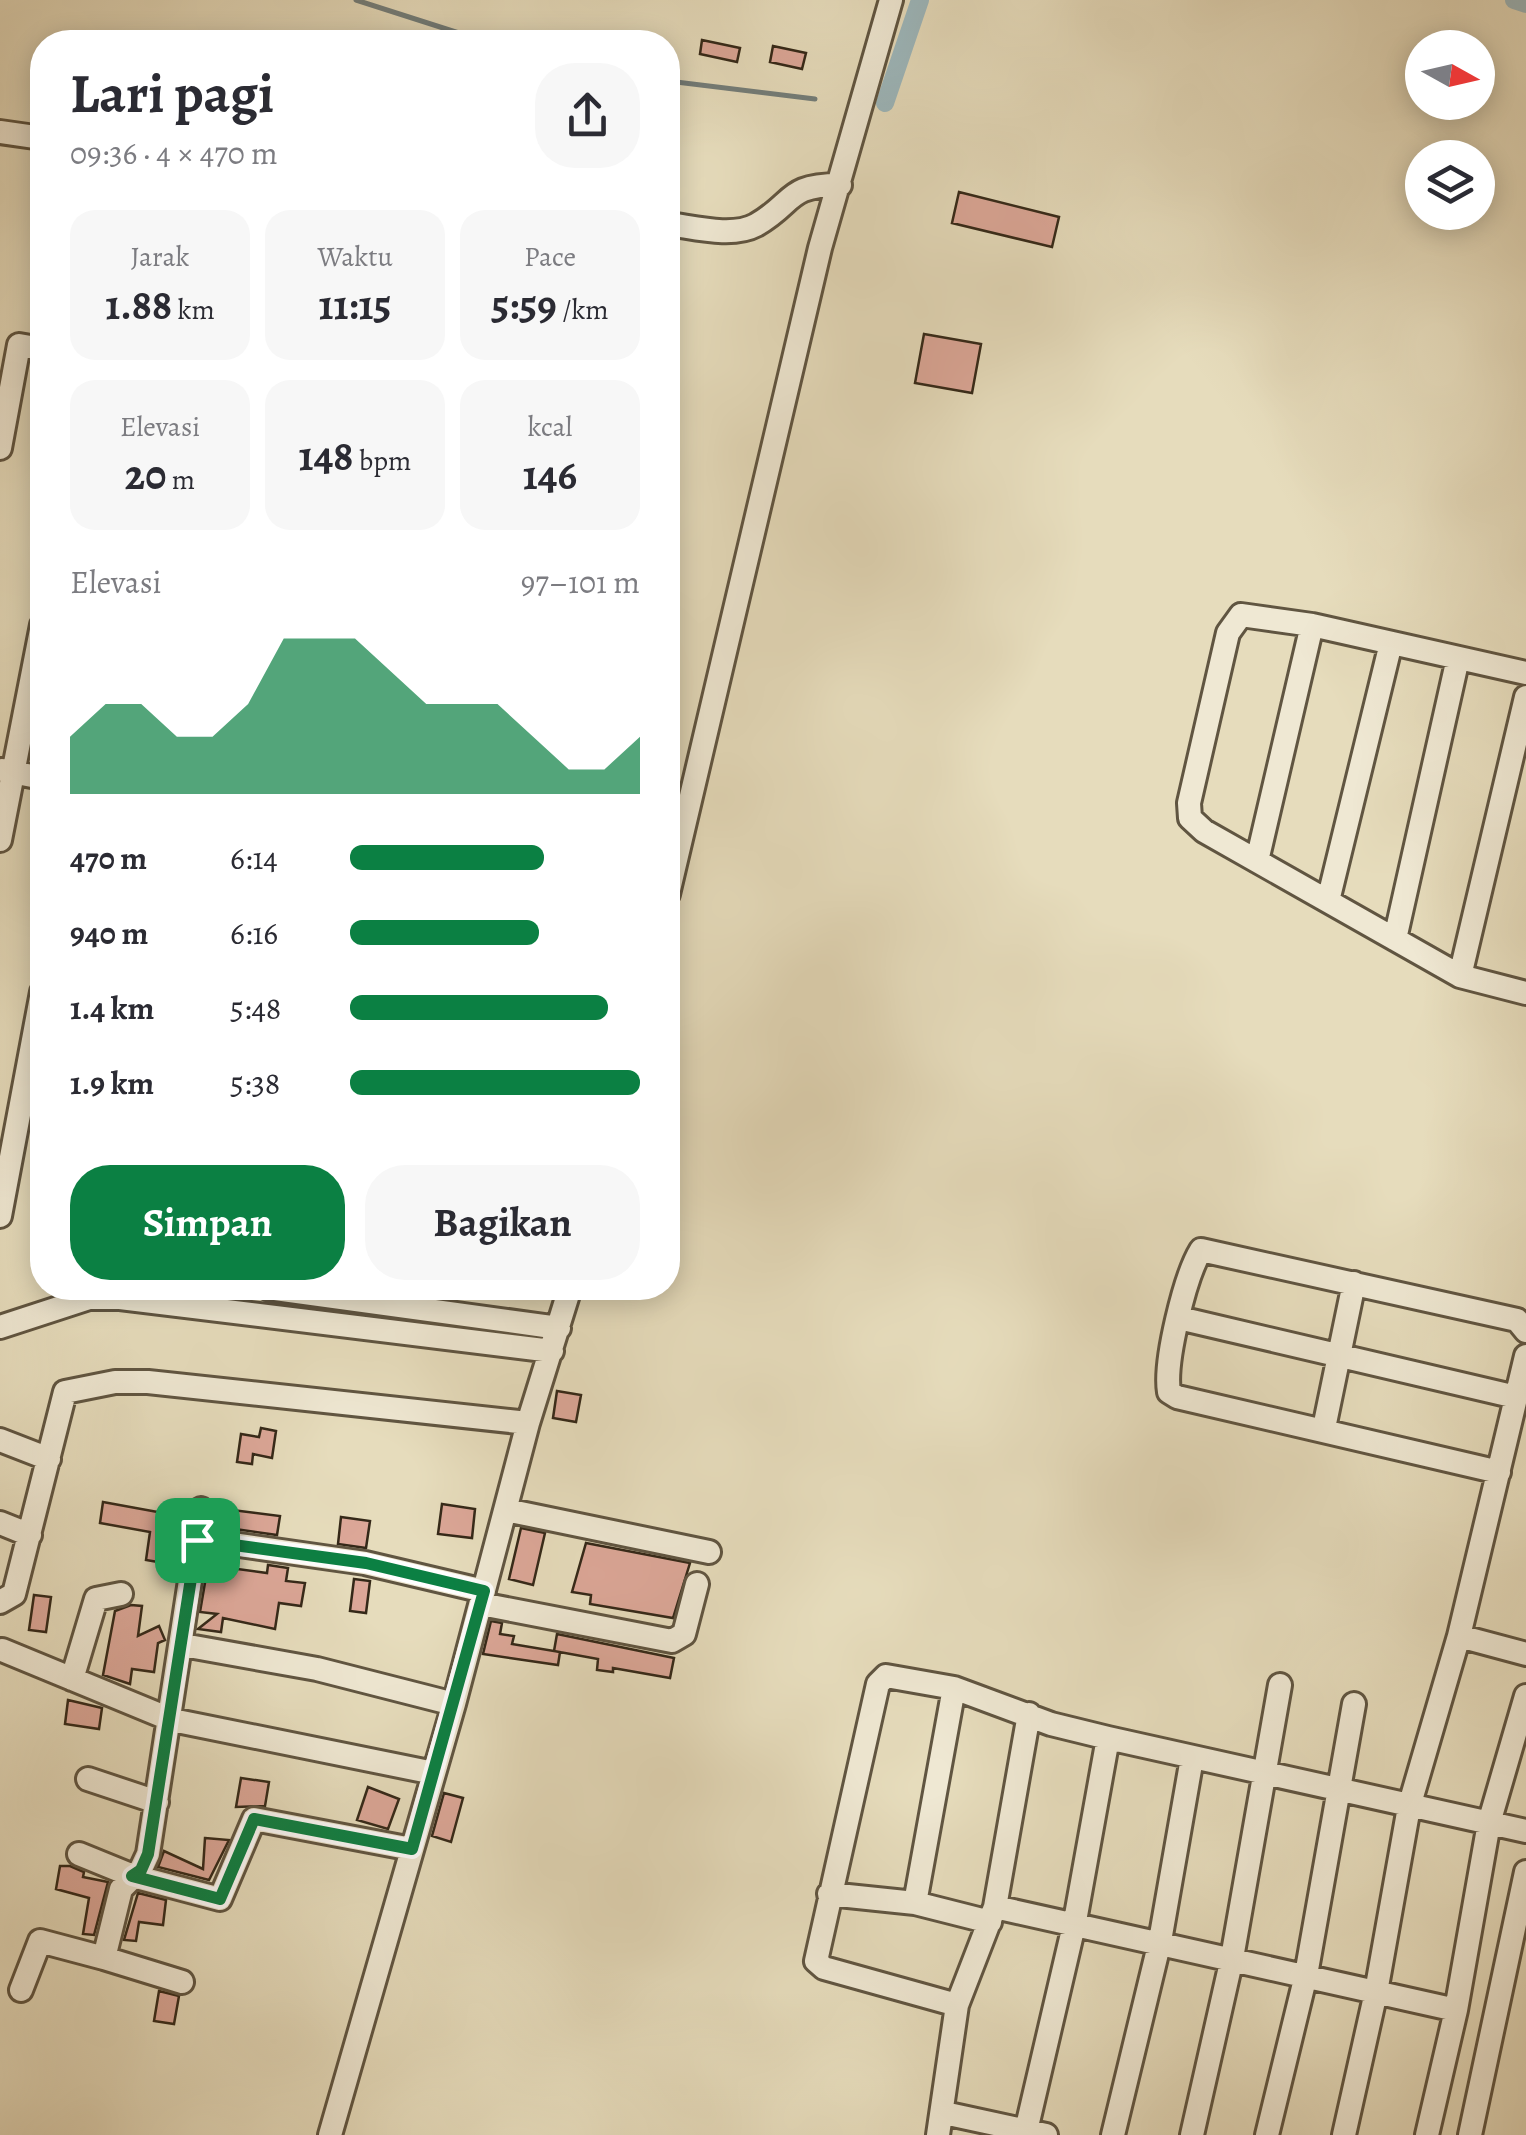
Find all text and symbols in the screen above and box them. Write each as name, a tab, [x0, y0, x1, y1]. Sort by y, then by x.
north arrow	[1405, 30, 1495, 120]
map controls	[1405, 30, 1495, 230]
text: Lari pagi	[70, 56, 274, 131]
button: share	[535, 63, 640, 168]
text: 09:36 · 4 × 470 m	[70, 131, 278, 175]
button: layers	[1405, 140, 1495, 230]
text: Jarak	[131, 238, 189, 276]
text: Waktu	[317, 238, 393, 276]
text: Pace	[524, 238, 576, 276]
text: 1.88	[105, 276, 172, 333]
text: 11:15	[318, 276, 392, 333]
text: 5:59	[491, 276, 557, 333]
text: km	[172, 291, 215, 329]
text: /km	[557, 291, 609, 329]
text: Elevasi	[120, 408, 200, 446]
text: kcal	[528, 408, 572, 446]
text: 148	[299, 427, 354, 484]
text: bpm	[354, 442, 411, 480]
text: 20	[125, 446, 166, 503]
text: 146	[523, 446, 577, 503]
text: m	[166, 461, 195, 499]
text: Elevasi	[70, 560, 162, 604]
text: 97–101 m	[521, 560, 640, 604]
text: 470 m	[70, 836, 147, 880]
text: 6:14	[230, 836, 278, 880]
text: 940 m	[70, 911, 148, 955]
text: 6:16	[230, 911, 278, 955]
text: 1.4 km	[70, 986, 154, 1030]
text: 5:48	[230, 986, 281, 1030]
text: 1.9 km	[70, 1061, 154, 1105]
text: 5:38	[230, 1061, 280, 1105]
button: Simpan	[70, 1165, 345, 1280]
button: Bagikan	[365, 1165, 640, 1280]
pin	[155, 1498, 240, 1583]
icon: arrive	[170, 1513, 225, 1568]

